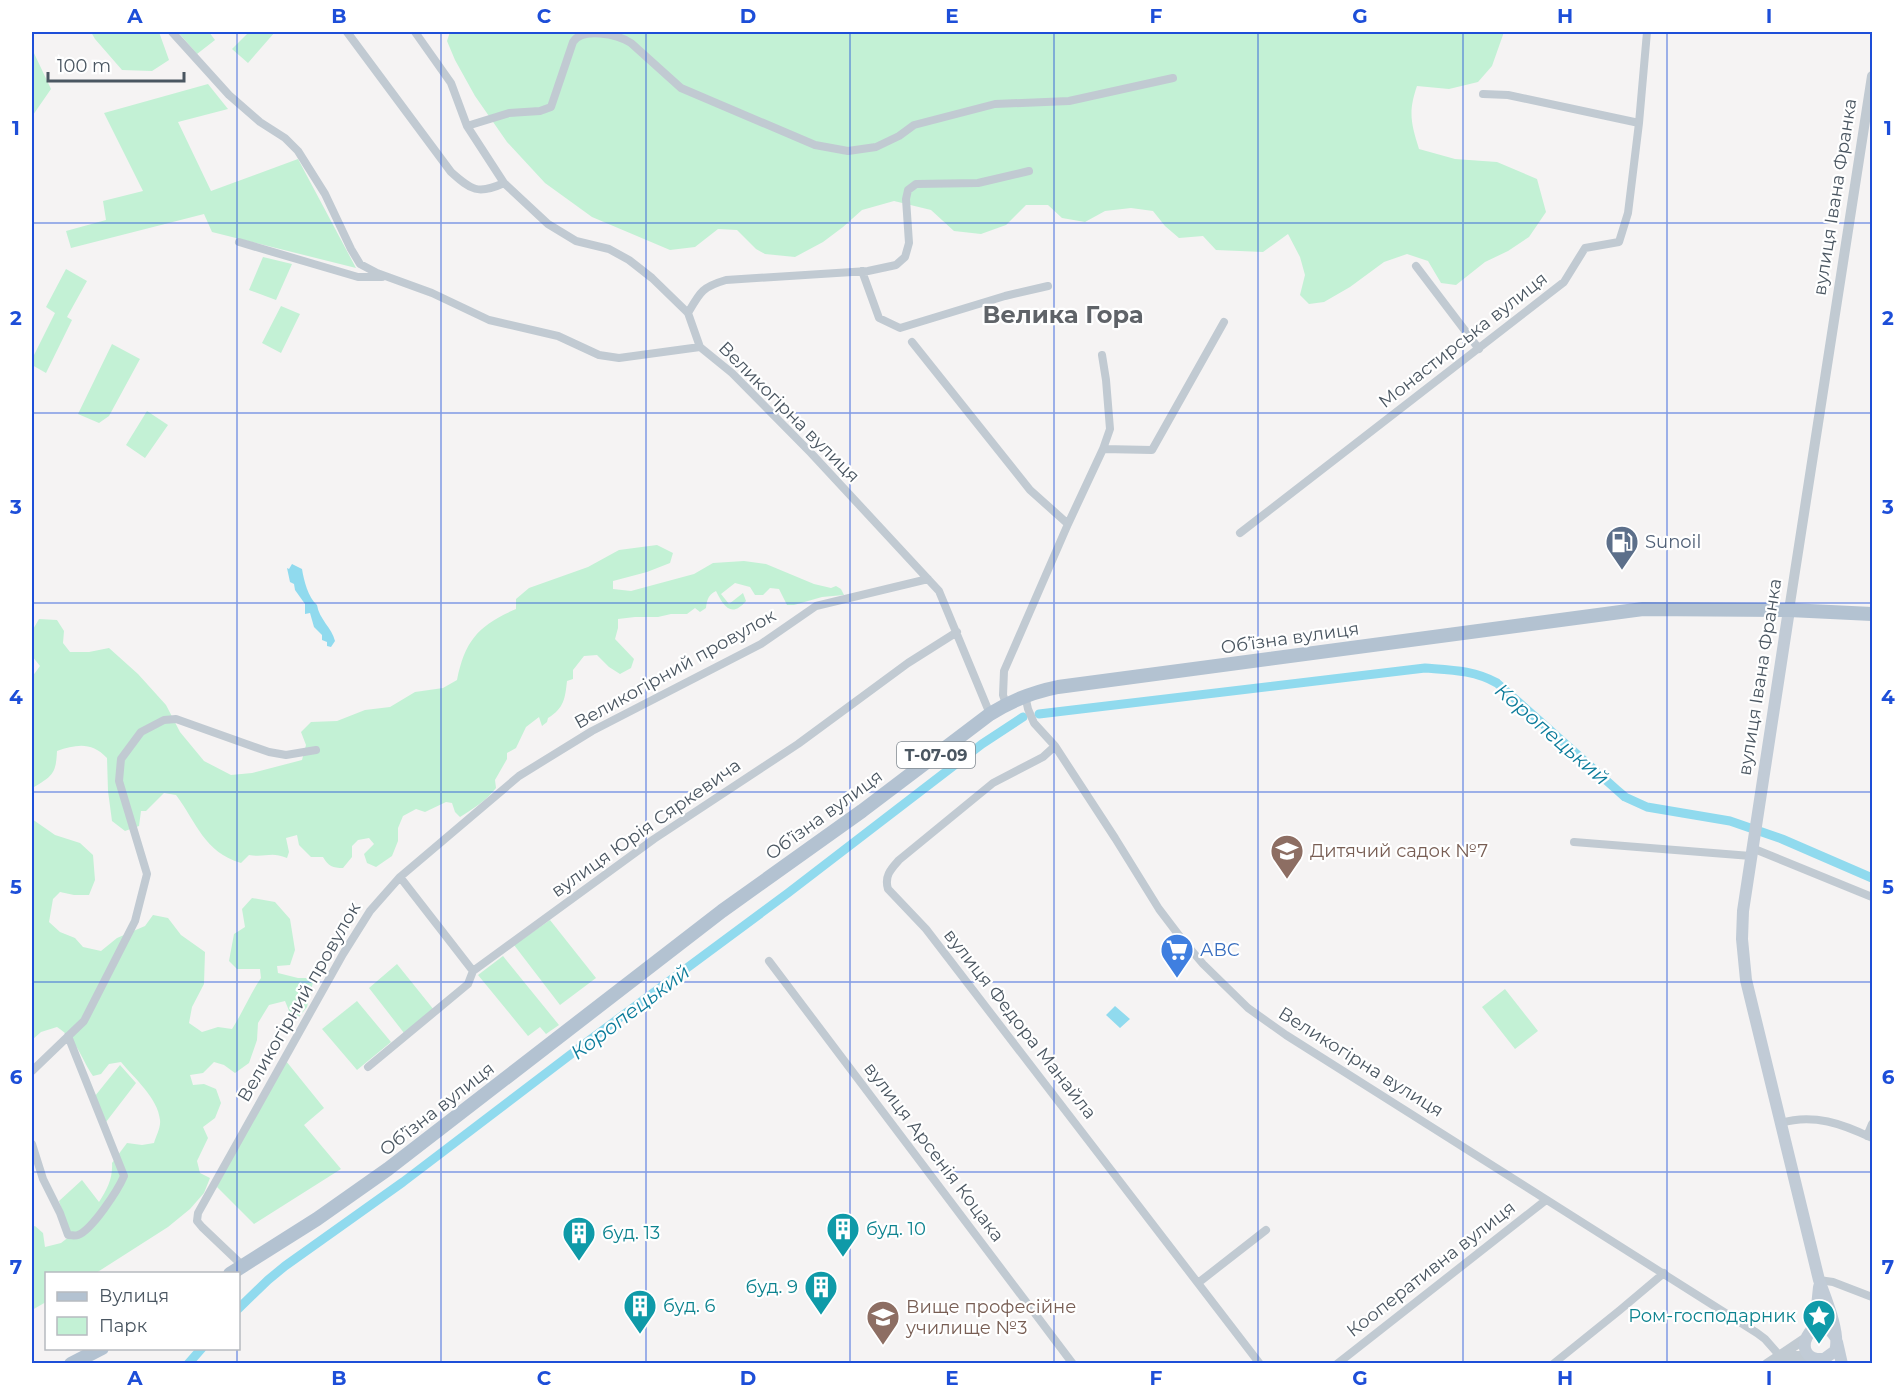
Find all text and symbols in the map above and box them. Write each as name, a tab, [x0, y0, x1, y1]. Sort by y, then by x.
text: A	[126, 4, 143, 28]
text: B	[331, 4, 347, 28]
text: C	[537, 4, 552, 28]
text: D	[740, 4, 756, 28]
text: E	[945, 4, 959, 28]
text: F	[1150, 4, 1163, 28]
text: G	[1352, 4, 1368, 28]
text: H	[1557, 4, 1573, 28]
text: I	[1766, 4, 1772, 28]
scale bar	[48, 45, 184, 83]
text: 100 m	[57, 55, 111, 77]
street label: вулиця Івана Франка	[1809, 97, 1861, 297]
text: 1	[12, 116, 20, 140]
text: 1	[1884, 116, 1892, 140]
street label: Монастирська вулиця	[1374, 267, 1552, 413]
district label: Велика Гора	[983, 300, 1143, 329]
text: 2	[10, 306, 22, 330]
text: 2	[1882, 306, 1894, 330]
street label: Великогірна вулиця	[714, 337, 864, 487]
text: 3	[9, 495, 22, 519]
text: 3	[1881, 495, 1894, 519]
fuel station icon: Sunoil	[1604, 524, 1640, 571]
place label: Sunoil	[1645, 531, 1701, 553]
street label: вулиця Івана Франка	[1734, 577, 1786, 777]
street label: Великогірний провулок	[570, 604, 780, 734]
street label: Обʼїзна вулиця	[1219, 617, 1361, 659]
water label: Коропецький	[1490, 678, 1614, 790]
text: 4	[9, 685, 23, 709]
text: 4	[1881, 685, 1895, 709]
road number: Т-07-09	[897, 742, 975, 768]
street label: вулиця Юрія Сяркевича	[547, 754, 745, 902]
street label: Обʼїзна вулиця	[761, 765, 887, 865]
school or university icon: Дитячий садок №7	[1269, 833, 1305, 880]
place label: Дитячий садок №7	[1310, 840, 1488, 862]
text: 5	[10, 875, 22, 899]
text: 5	[1882, 875, 1894, 899]
street label: Великогірний провулок	[233, 898, 366, 1106]
street label: вулиця Федора Манайла	[939, 925, 1101, 1123]
supermarket icon: АВС	[1159, 932, 1195, 979]
place label: АВС	[1200, 939, 1240, 961]
water label: Коропецький	[566, 959, 694, 1065]
street label: Великогірна вулиця	[1274, 1002, 1448, 1122]
street label: Обʼїзна вулиця	[375, 1057, 499, 1161]
street label: вулиця Арсенія Коцака	[859, 1058, 1009, 1246]
text: 6	[10, 1065, 23, 1089]
text: 6	[1882, 1065, 1895, 1089]
street label: Кооперативна вулиця	[1342, 1196, 1520, 1342]
building icon: буд. 10	[825, 1211, 861, 1258]
building icon: буд. 13	[561, 1215, 597, 1262]
place label: буд. 10	[866, 1218, 926, 1240]
place label: буд. 13	[602, 1222, 660, 1244]
text: 7	[10, 1255, 22, 1279]
text: 7	[1882, 1255, 1894, 1279]
building icon: буд. 9	[803, 1269, 839, 1316]
legend	[45, 1272, 240, 1350]
place label: буд. 9	[746, 1276, 798, 1298]
text: Вулиця	[99, 1285, 169, 1307]
building icon: буд. 6	[622, 1288, 658, 1335]
place label: буд. 6	[663, 1295, 715, 1317]
place label: Вище професійне училище №3	[905, 1296, 1076, 1339]
place icon: Ром-господарник	[1801, 1298, 1837, 1345]
school or university icon: Вище професійне училище №3	[865, 1299, 901, 1346]
place label: Ром-господарник	[1628, 1305, 1797, 1327]
text: Парк	[99, 1315, 148, 1337]
text: A	[126, 1366, 143, 1390]
text: B	[331, 1366, 347, 1390]
text: C	[537, 1366, 552, 1390]
text: D	[740, 1366, 756, 1390]
text: E	[945, 1366, 959, 1390]
text: F	[1150, 1366, 1163, 1390]
text: G	[1352, 1366, 1368, 1390]
text: H	[1557, 1366, 1573, 1390]
text: I	[1766, 1366, 1772, 1390]

